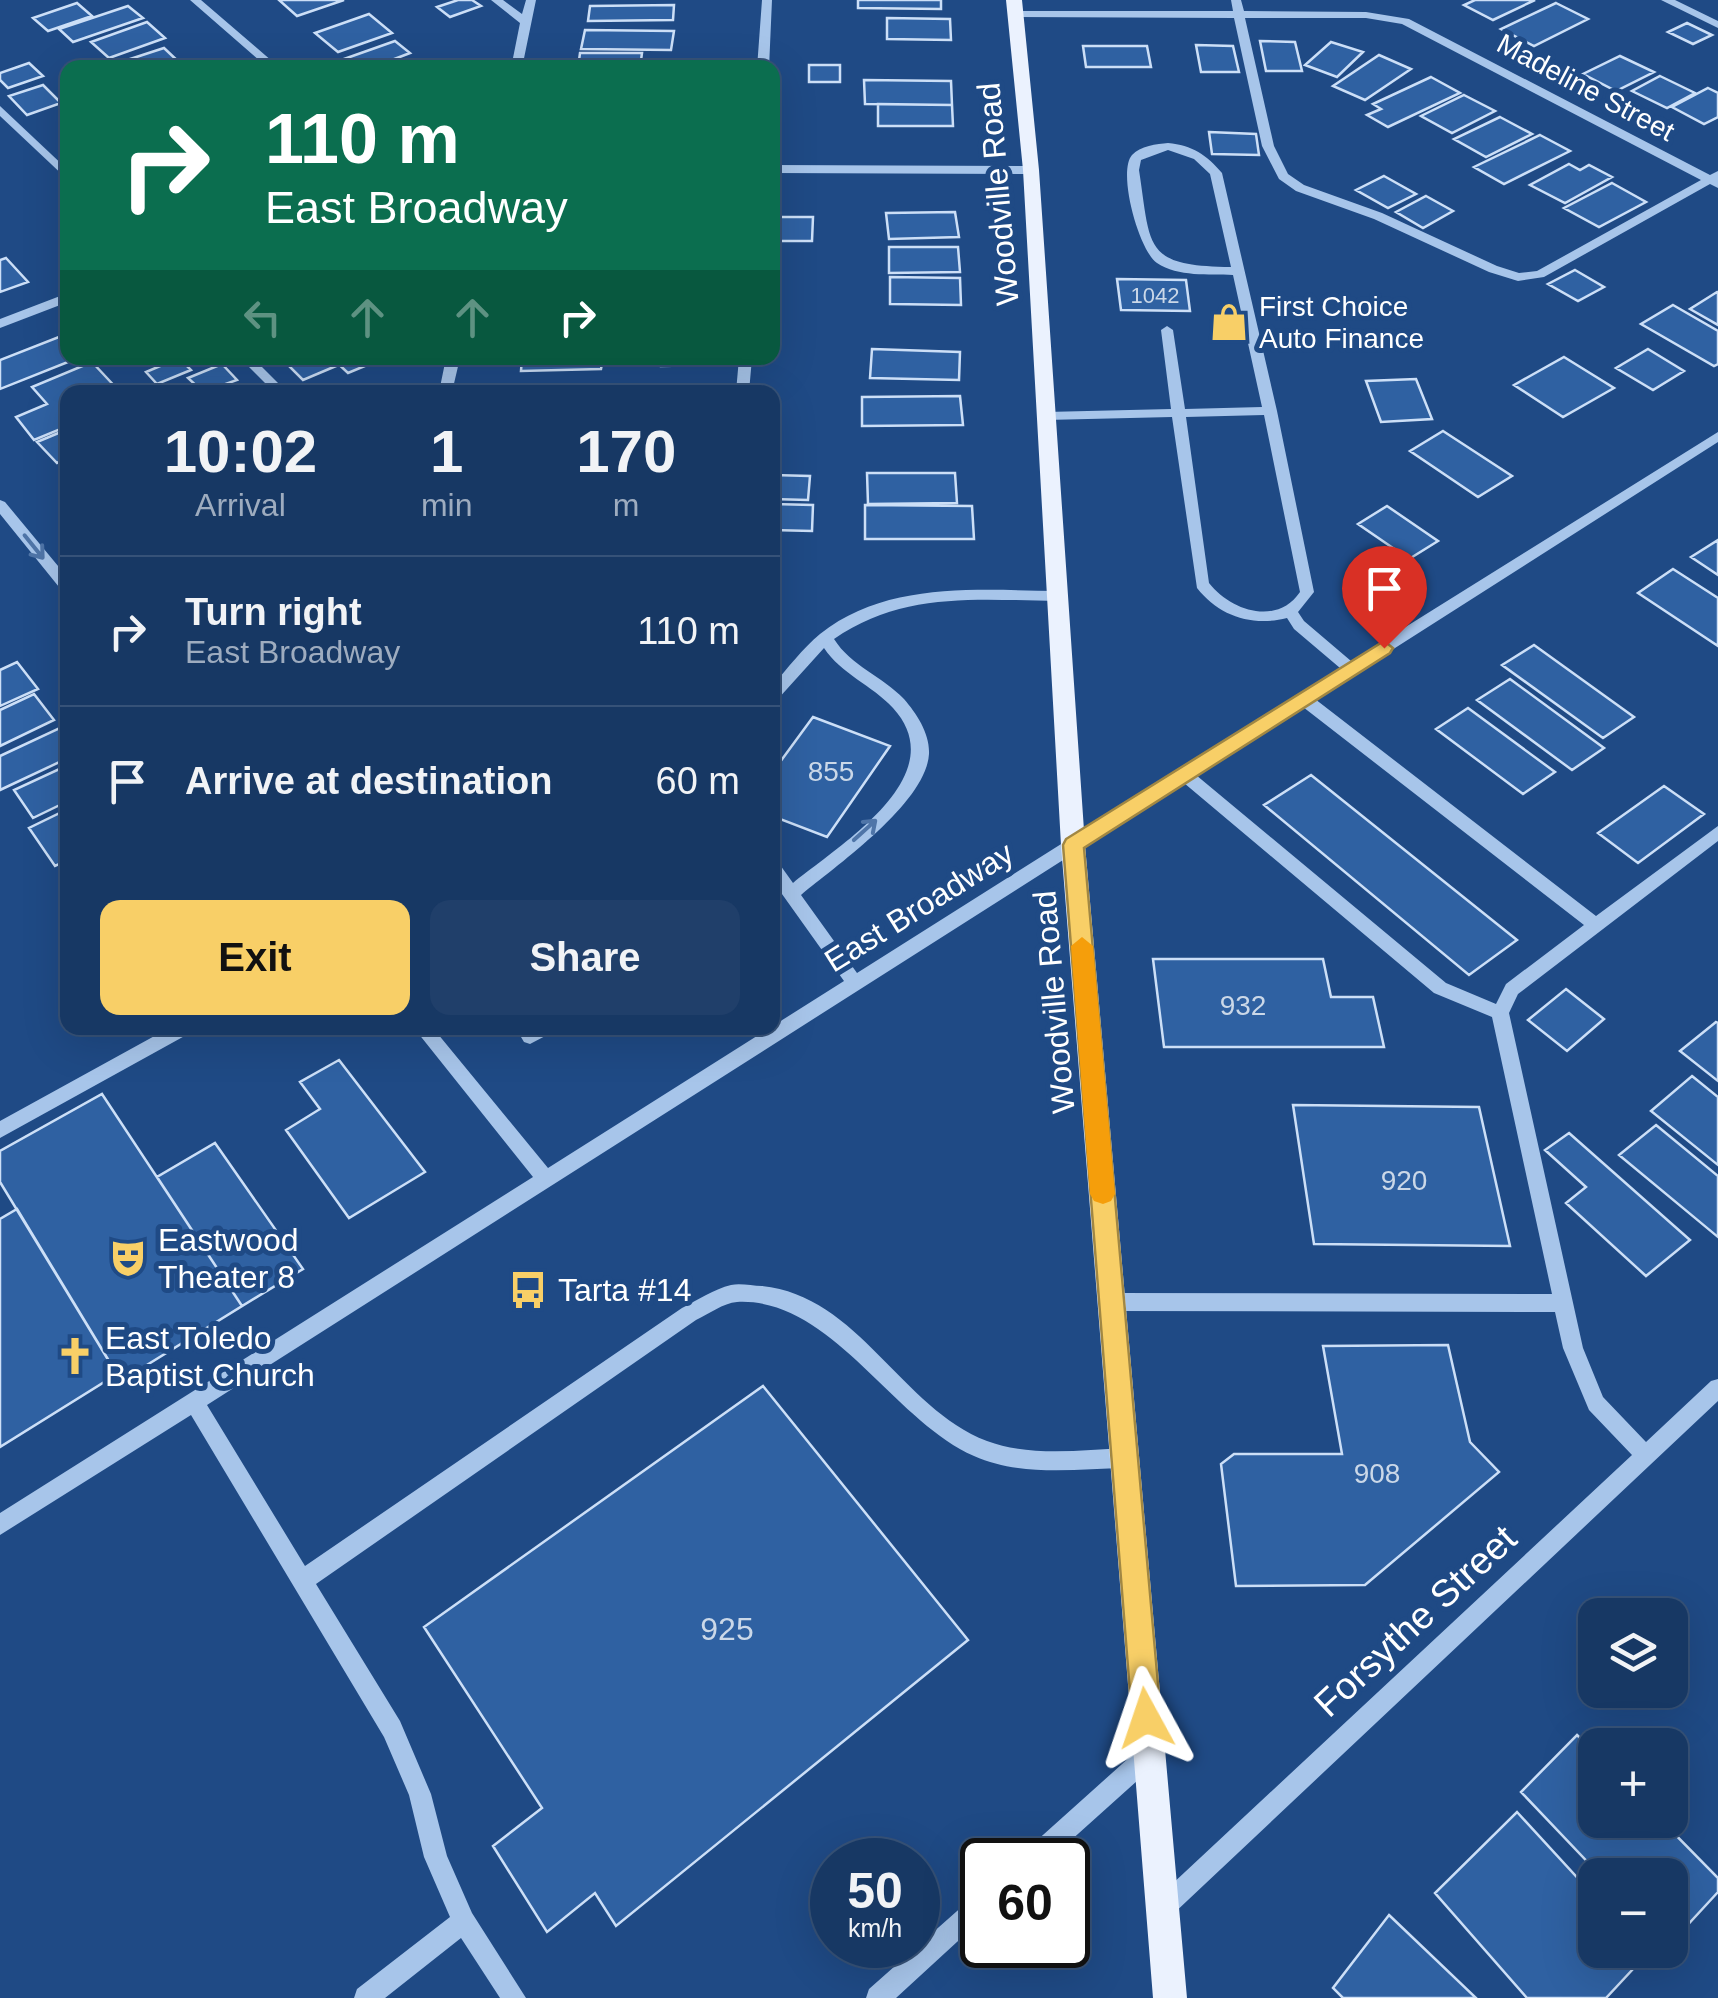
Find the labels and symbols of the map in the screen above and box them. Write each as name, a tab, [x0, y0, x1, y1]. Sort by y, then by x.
street label: Madeline Street	[1492, 28, 1680, 147]
street label: Woodville Road	[970, 81, 1026, 307]
house number: 1042	[1131, 283, 1179, 308]
place label: First Choice Auto Finance	[1259, 291, 1424, 354]
shop icon: First Choice Auto Finance	[1208, 301, 1250, 343]
one-way arrow	[23, 533, 45, 559]
pin	[1342, 546, 1427, 649]
house number: 855	[808, 756, 854, 787]
one-way arrow	[852, 818, 878, 842]
street label: East Broadway	[818, 835, 1020, 979]
street label: Woodville Road	[1026, 889, 1082, 1115]
house number: 932	[1220, 990, 1266, 1021]
house number: 920	[1381, 1165, 1427, 1196]
place label: Eastwood Theater 8	[158, 1222, 299, 1295]
theatre icon: Eastwood Theater 8	[107, 1237, 149, 1279]
bus stop icon: Tarta #14	[507, 1269, 549, 1311]
place label: Tarta #14	[558, 1272, 691, 1308]
place label: East Toledo Baptist Church	[105, 1320, 315, 1393]
church icon: East Toledo Baptist Church	[54, 1335, 96, 1377]
house number: 908	[1354, 1458, 1400, 1489]
street label: Forsythe Street	[1306, 1517, 1525, 1725]
house number: 925	[700, 1611, 754, 1647]
position arrow	[1094, 1666, 1198, 1770]
speed limit sign: 60	[960, 1838, 1090, 1968]

